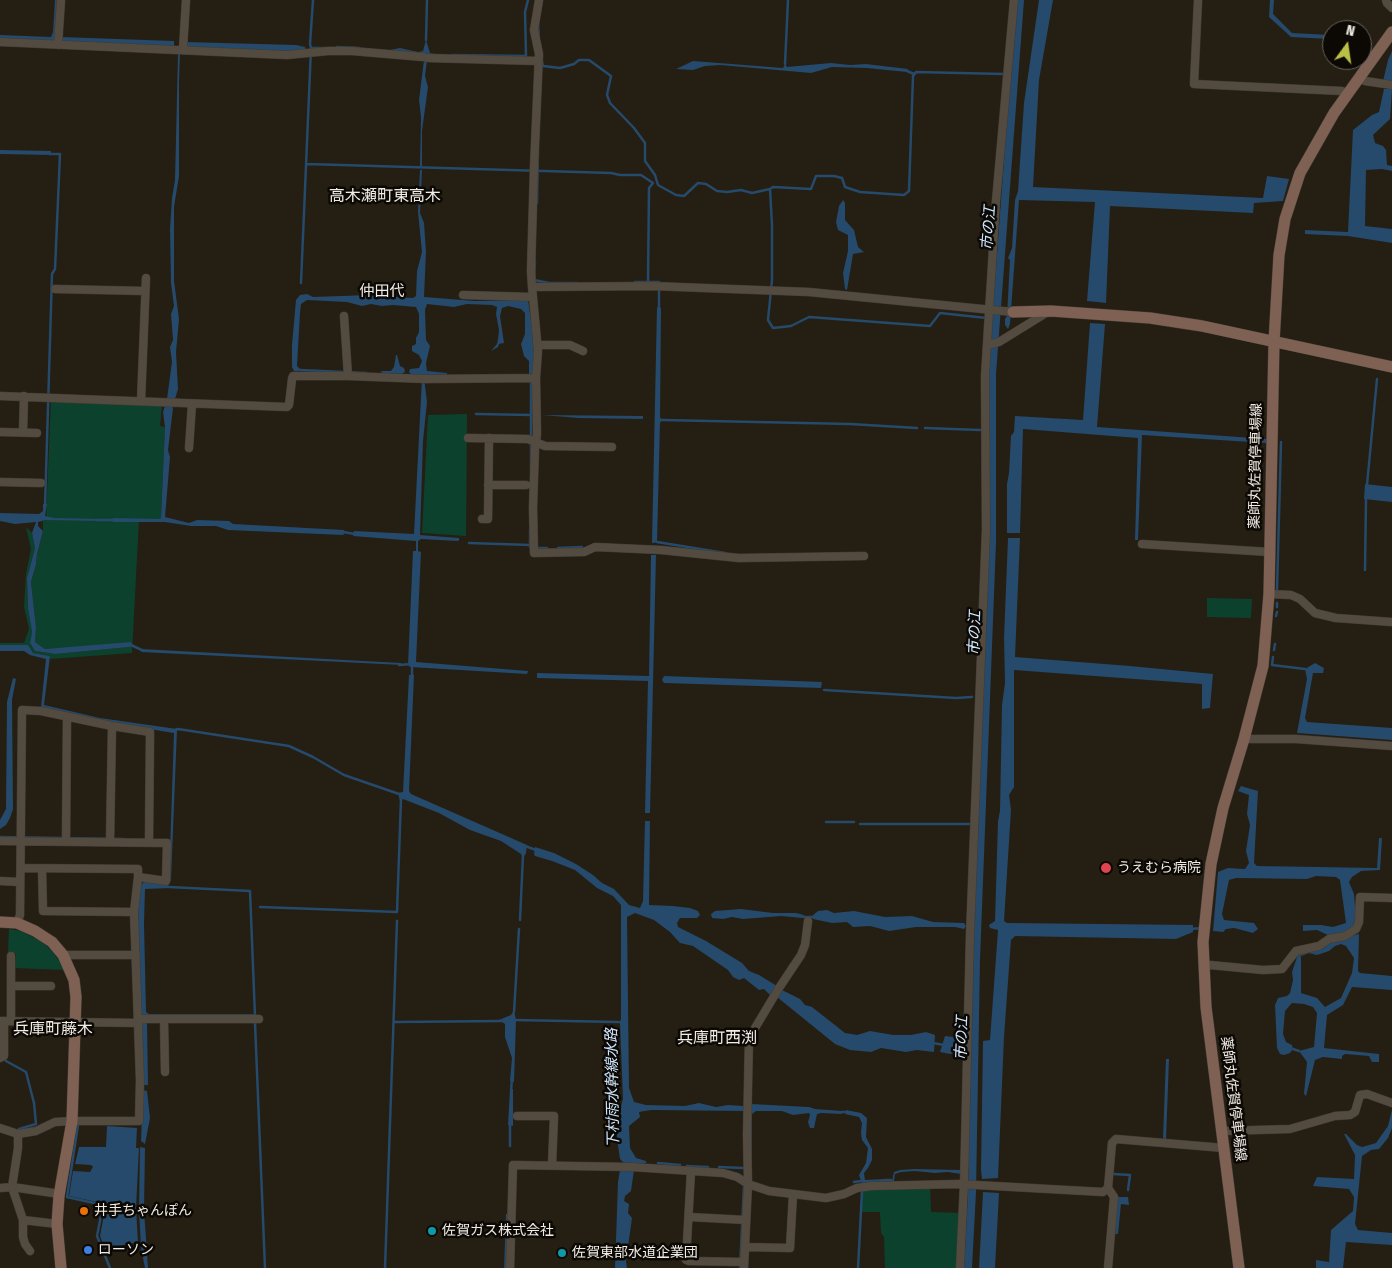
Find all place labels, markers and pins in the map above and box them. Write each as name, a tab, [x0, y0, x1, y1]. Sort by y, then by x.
place label: うえむら病院	[1117, 860, 1201, 876]
marker: うえむら病院	[1099, 861, 1113, 875]
place label: 井手ちゃんぽん	[94, 1203, 192, 1219]
marker: 井手ちゃんぽん	[78, 1205, 90, 1217]
place label: 佐賀ガス株式会社	[442, 1223, 554, 1239]
marker: 佐賀ガス株式会社	[426, 1225, 438, 1237]
place label: ローソン	[98, 1242, 154, 1258]
marker: ローソン	[82, 1244, 94, 1256]
place label: 佐賀東部水道企業団	[572, 1245, 698, 1261]
marker: 佐賀東部水道企業団	[556, 1247, 568, 1259]

